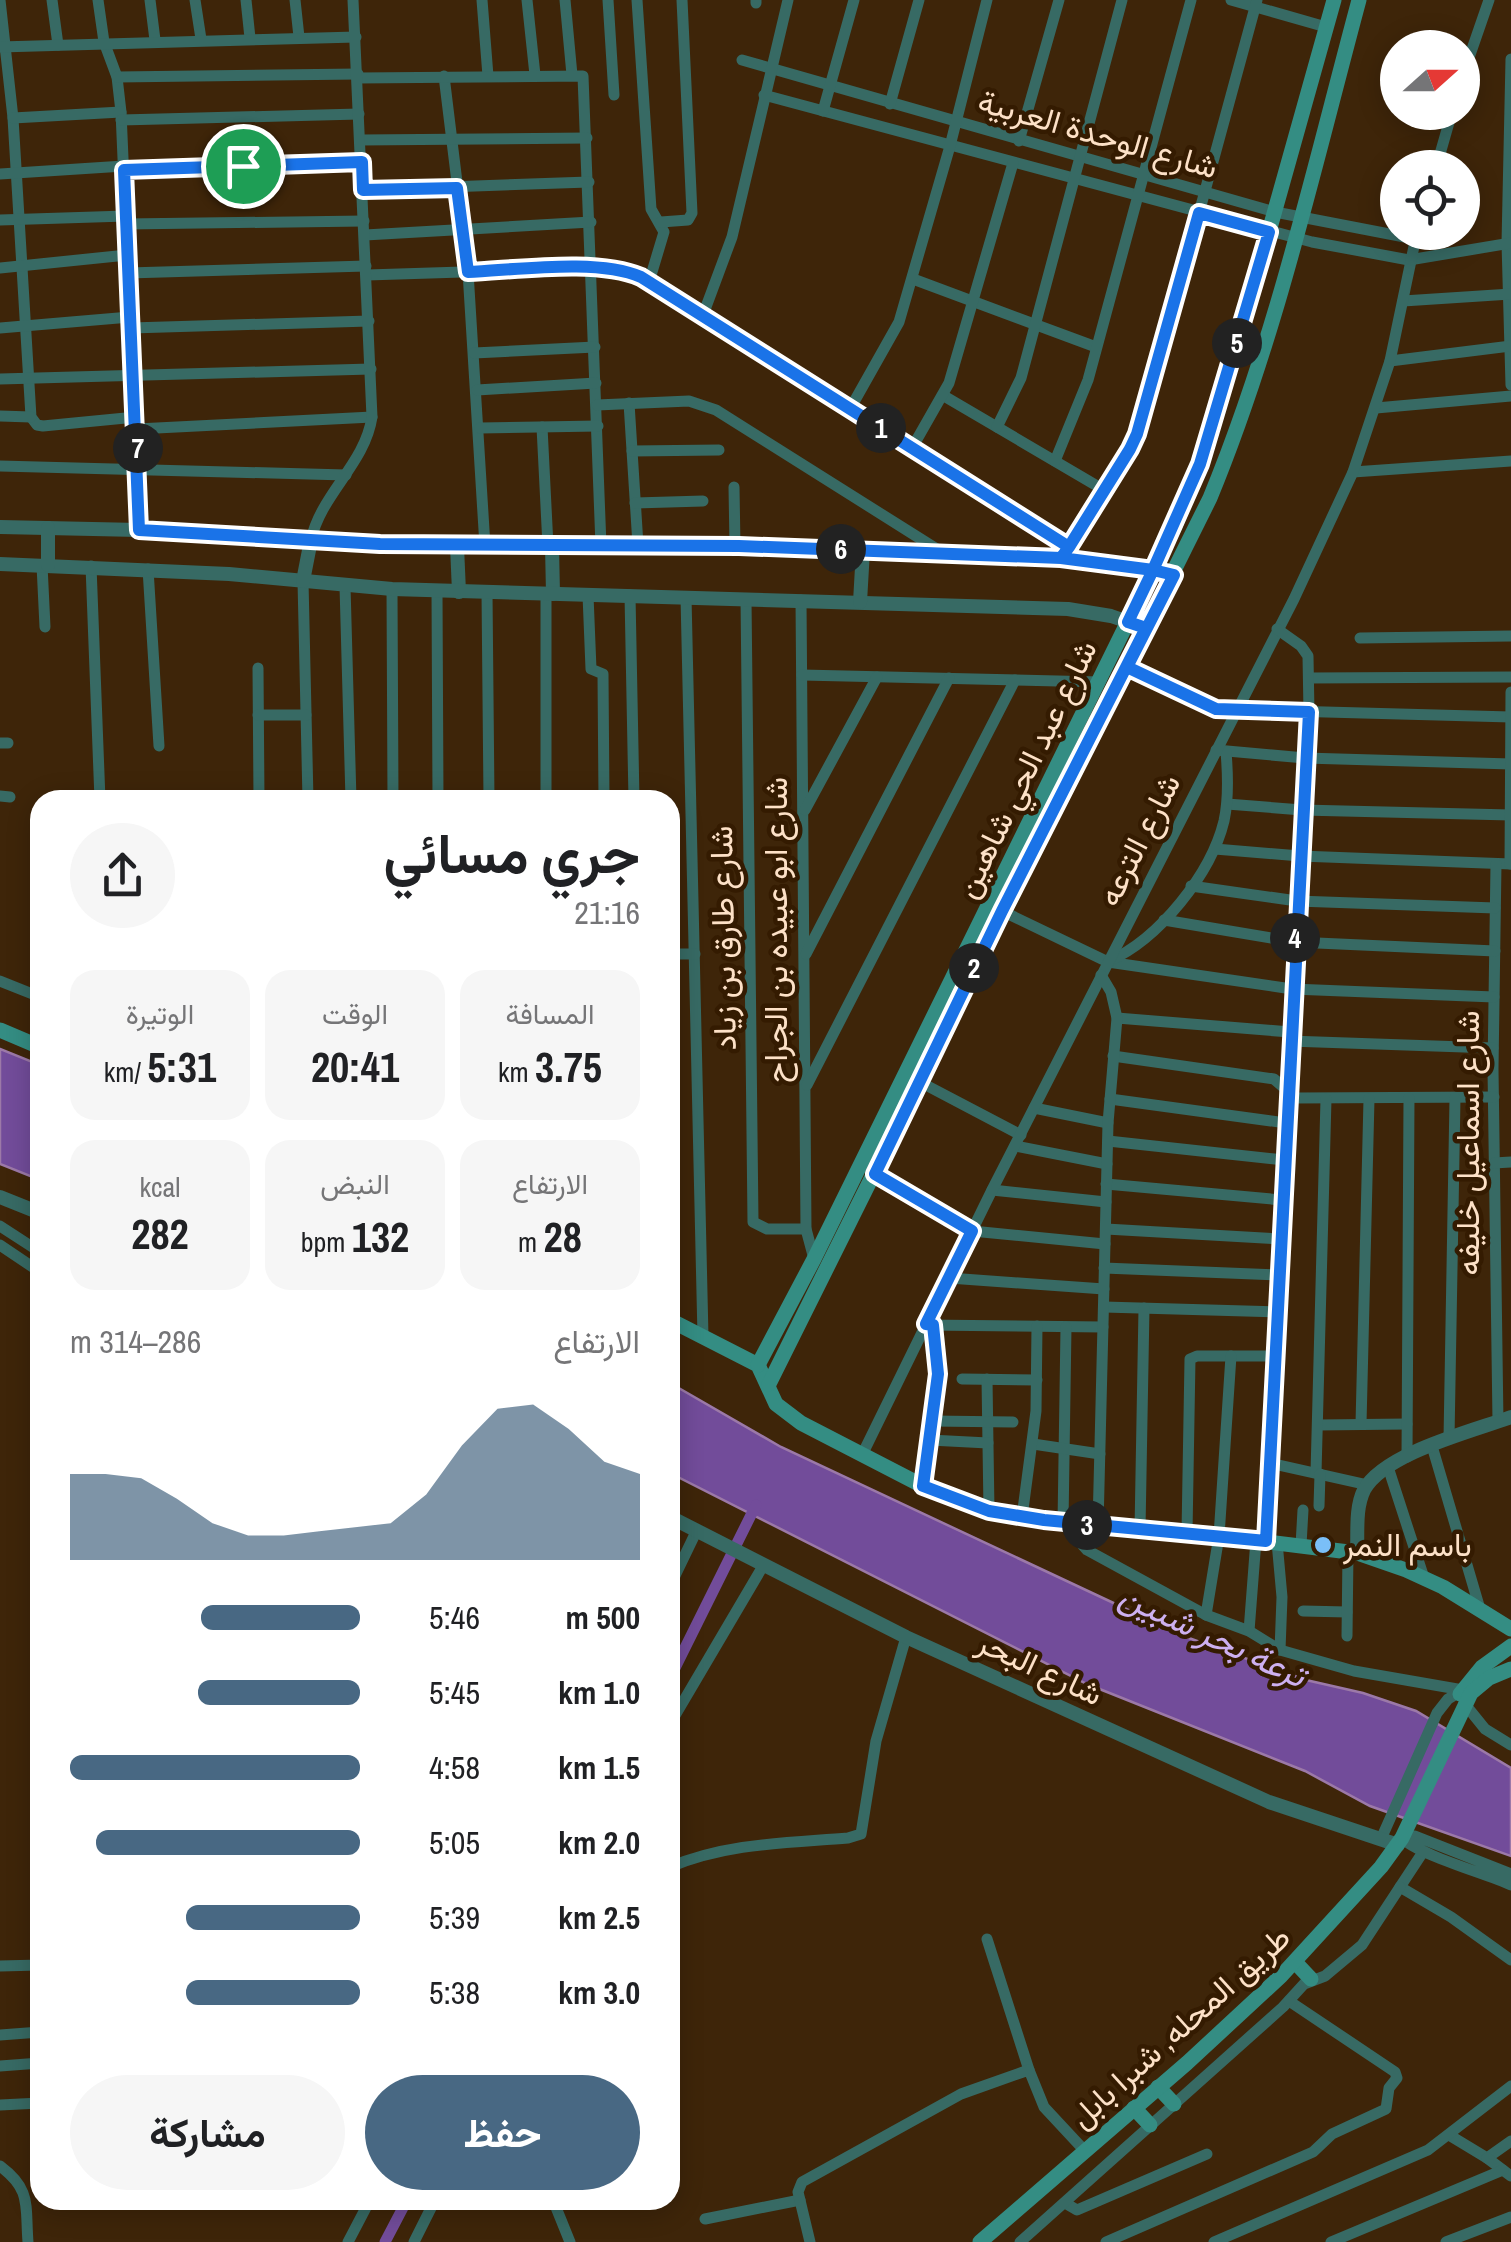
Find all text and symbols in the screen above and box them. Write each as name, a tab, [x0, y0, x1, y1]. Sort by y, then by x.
north arrow	[1380, 30, 1480, 130]
map controls	[1380, 30, 1480, 250]
street label: شارع الوحدة العربية	[973, 79, 1223, 189]
pin	[201, 124, 286, 209]
icon: arrive	[216, 139, 271, 194]
button: locate	[1380, 150, 1480, 250]
pin: 5	[1212, 318, 1262, 368]
text: 5	[1231, 324, 1243, 362]
pin: 1	[856, 403, 906, 453]
text: 1	[875, 409, 887, 447]
pin: 7	[113, 423, 163, 473]
text: 7	[132, 429, 144, 467]
pin: 6	[816, 524, 866, 574]
text: 6	[835, 530, 847, 568]
street label: شارع عبد الحي شاهين	[944, 633, 1111, 907]
street label: شارع الترعه	[1087, 766, 1191, 914]
street label: شارع ابو عبيده بن الجراح	[754, 777, 798, 1083]
text: جري مسائي	[384, 816, 640, 890]
button: share	[70, 823, 175, 928]
street label: شارع طارق بن زياد	[699, 825, 747, 1051]
text: 21:16	[574, 891, 640, 934]
pin: 4	[1270, 913, 1320, 963]
text: 4	[1289, 919, 1301, 957]
pin: 2	[949, 943, 999, 993]
text: 2	[968, 949, 980, 987]
text: الوتيرة	[126, 995, 194, 1033]
text: الوقت	[322, 995, 388, 1033]
text: المسافة	[506, 995, 594, 1033]
street label: شارع اسماعيل خليفه	[1446, 1011, 1490, 1275]
text: 5:31	[147, 1039, 216, 1095]
text: 20:41	[311, 1039, 399, 1095]
text: 3.75	[535, 1039, 602, 1095]
text: /km	[104, 1053, 147, 1091]
text: km	[498, 1053, 535, 1091]
text: النبض	[320, 1165, 390, 1203]
text: الارتفاع	[512, 1165, 588, 1203]
text: kcal	[140, 1168, 180, 1206]
text: 282	[131, 1206, 189, 1262]
text: 132	[352, 1209, 409, 1265]
text: 28	[544, 1209, 582, 1265]
text: bpm	[301, 1223, 352, 1261]
text: m	[518, 1223, 544, 1261]
text: 286–314 m	[70, 1320, 201, 1363]
text: الارتفاع	[553, 1320, 640, 1363]
pin: 3	[1062, 1500, 1112, 1550]
text: 3	[1081, 1506, 1093, 1544]
place label: باسم النمر	[1342, 1523, 1472, 1566]
marker: باسم النمر	[1312, 1534, 1334, 1556]
water label: ترعة بحر شبين	[1112, 1571, 1317, 1700]
text: 5:46	[429, 1596, 480, 1639]
text: 500 m	[566, 1596, 640, 1639]
street label: شارع البحر	[969, 1619, 1110, 1716]
text: 5:45	[429, 1671, 480, 1714]
text: 1.0 km	[558, 1671, 640, 1714]
text: 4:58	[429, 1746, 480, 1789]
text: 1.5 km	[558, 1746, 640, 1789]
text: 5:05	[429, 1821, 480, 1864]
text: 2.0 km	[558, 1821, 640, 1864]
text: 5:39	[429, 1896, 480, 1939]
text: 2.5 km	[558, 1896, 640, 1939]
street label: طريق المحله, شبرا بابل	[1060, 1916, 1299, 2137]
text: 5:38	[429, 1971, 480, 2014]
text: 3.0 km	[558, 1971, 640, 2014]
button: مشاركة	[70, 2075, 345, 2190]
button: حفظ	[365, 2075, 640, 2190]

